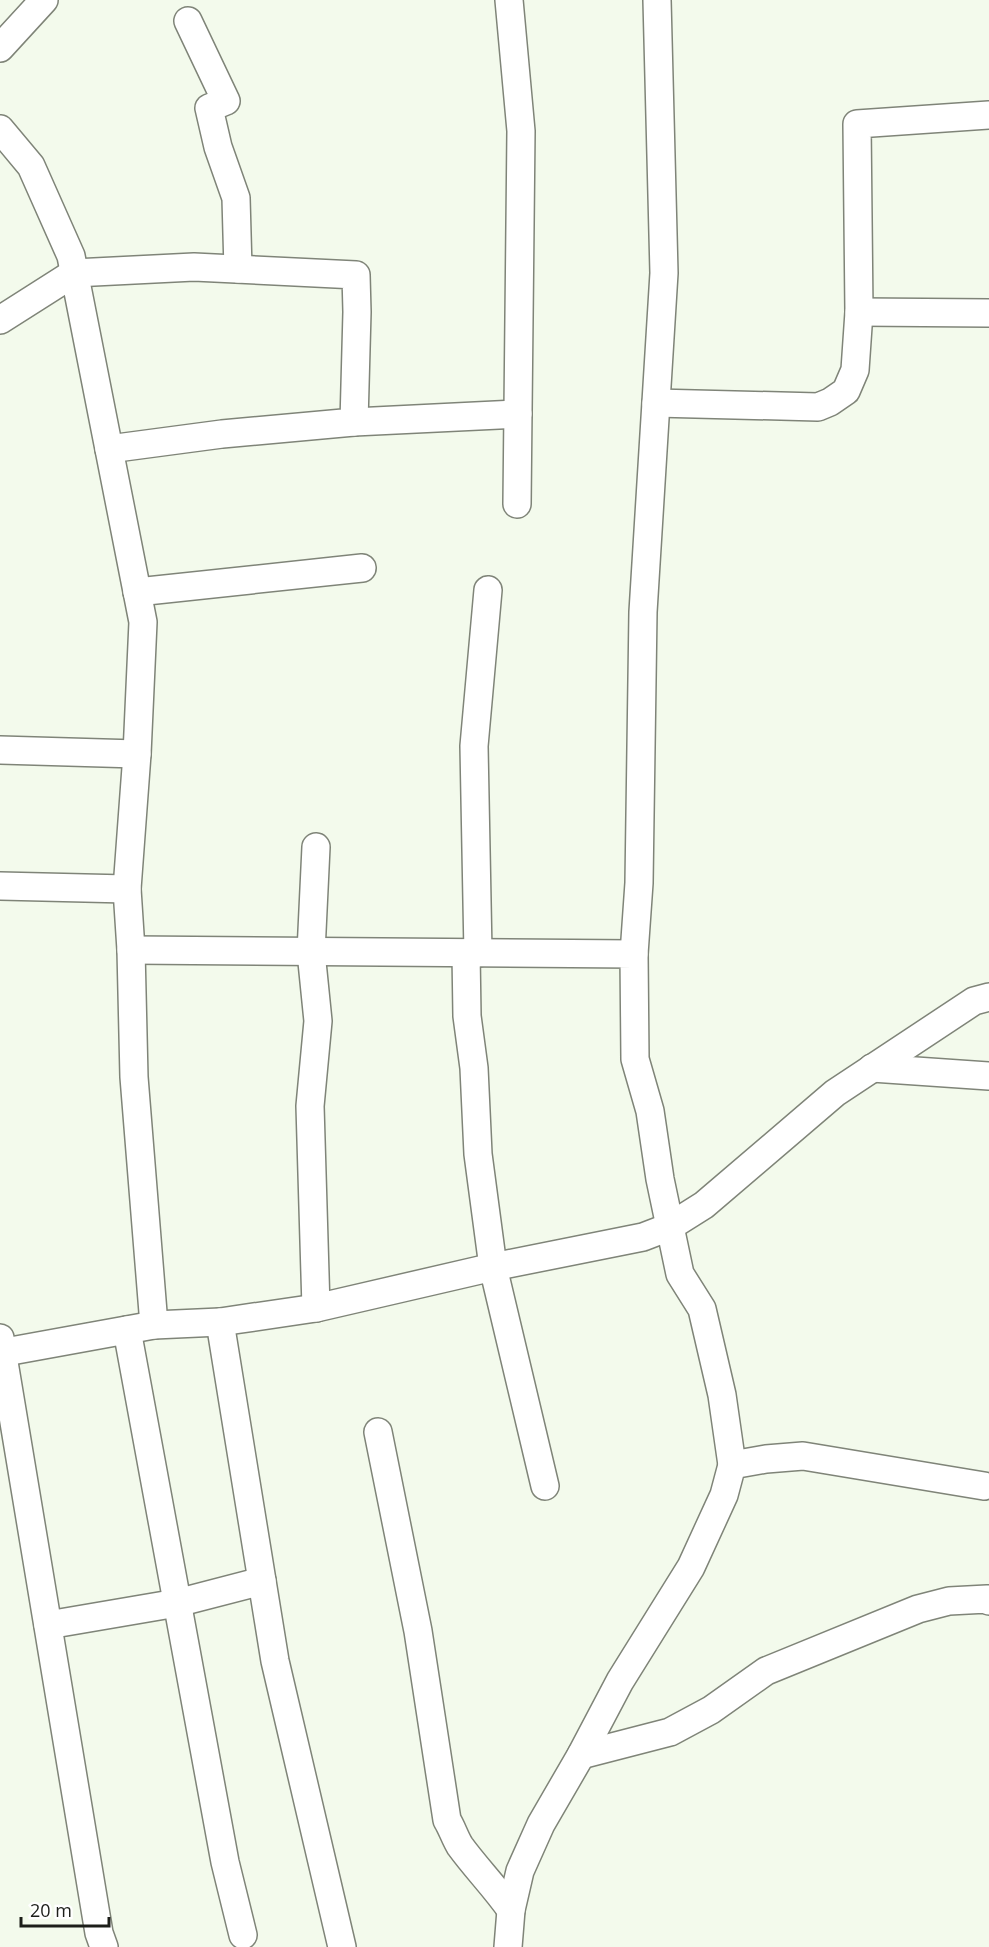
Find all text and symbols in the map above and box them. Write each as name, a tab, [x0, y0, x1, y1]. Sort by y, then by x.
scale bar	[21, 1890, 110, 1928]
text: 20 m	[30, 1898, 72, 1922]

